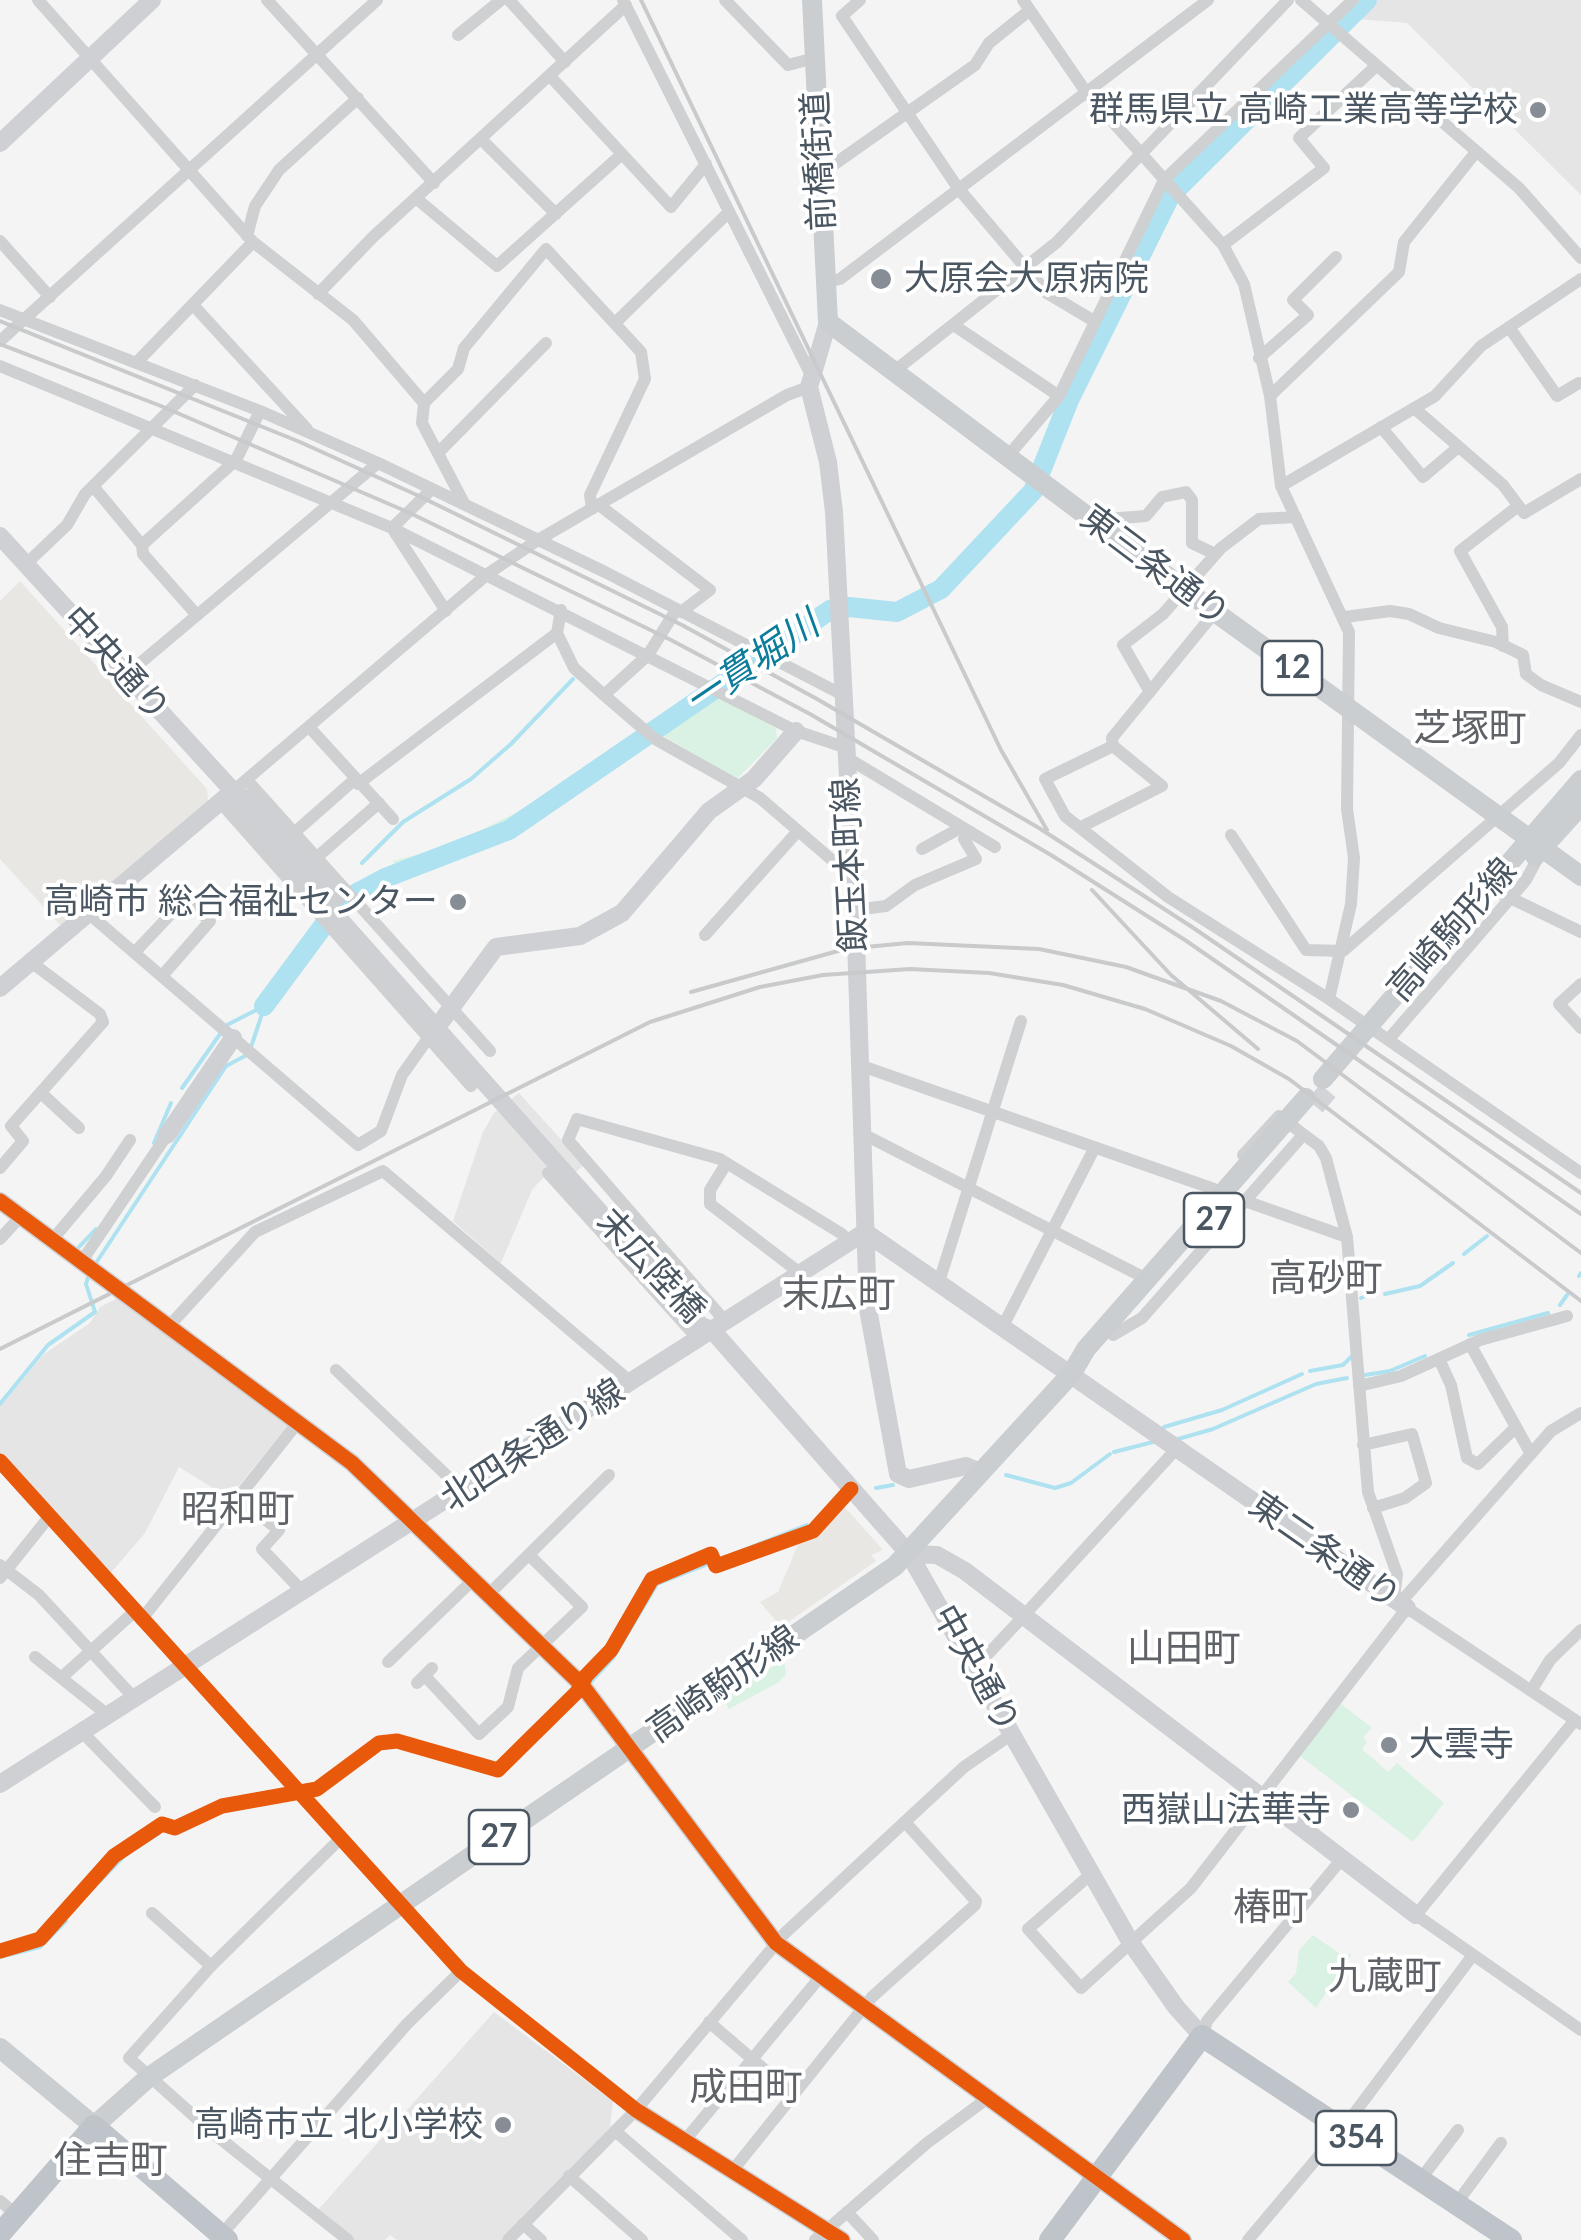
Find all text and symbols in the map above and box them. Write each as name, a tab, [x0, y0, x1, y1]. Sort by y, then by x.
place label: 群馬県立 高崎工業高等学校	[1089, 89, 1518, 131]
street label: 前橋街道	[794, 90, 844, 232]
marker: 群馬県立 高崎工業高等学校	[1527, 99, 1549, 121]
place label: 大原会大原病院	[904, 258, 1149, 300]
marker: 大原会大原病院	[868, 266, 894, 292]
street label: 東三条通り	[1072, 497, 1238, 635]
street label: 中央通り	[54, 598, 178, 730]
water label: 一貫堀川	[676, 602, 828, 724]
road number: 12	[1262, 641, 1322, 695]
district label: 芝塚町	[1413, 706, 1527, 752]
street label: 飯玉本町線	[824, 777, 876, 953]
street label: 高崎駒形線	[1379, 850, 1525, 1010]
place label: 高崎市 総合福祉センター	[44, 881, 438, 923]
marker: 高崎市 総合福祉センター	[447, 891, 469, 913]
road number: 27	[1184, 1193, 1244, 1247]
street label: 末広陸橋	[588, 1200, 714, 1332]
district label: 高砂町	[1269, 1256, 1383, 1302]
district label: 末広町	[782, 1272, 896, 1318]
street label: 北四条通り線	[434, 1370, 632, 1520]
street label: 東二条通り	[1241, 1484, 1409, 1618]
district label: 昭和町	[181, 1487, 295, 1533]
street label: 中央通り	[924, 1598, 1028, 1740]
street label: 高崎駒形線	[639, 1617, 807, 1751]
district label: 山田町	[1127, 1626, 1241, 1672]
place label: 大雲寺	[1409, 1724, 1514, 1766]
marker: 大雲寺	[1378, 1734, 1400, 1756]
place label: 西嶽山法華寺	[1121, 1789, 1331, 1831]
marker: 西嶽山法華寺	[1340, 1799, 1362, 1821]
road number: 27	[469, 1810, 529, 1864]
district label: 椿町	[1233, 1885, 1309, 1931]
district label: 九蔵町	[1328, 1954, 1442, 2000]
district label: 成田町	[689, 2065, 803, 2111]
place label: 高崎市立 北小学校	[194, 2104, 483, 2146]
road number: 354	[1316, 2111, 1396, 2165]
marker: 高崎市立 北小学校	[492, 2114, 514, 2136]
district label: 住吉町	[54, 2138, 168, 2184]

